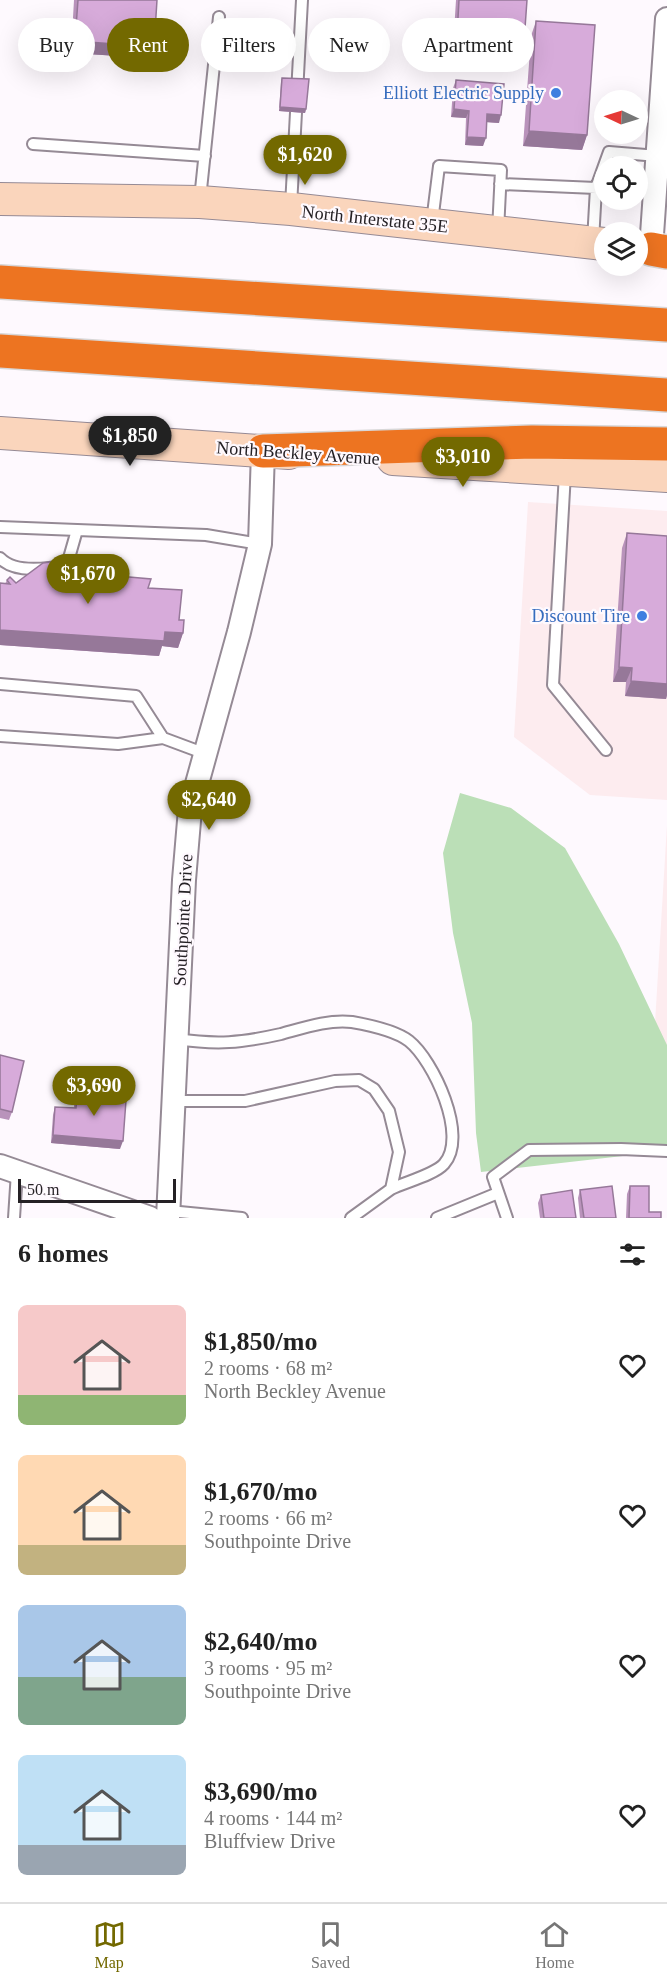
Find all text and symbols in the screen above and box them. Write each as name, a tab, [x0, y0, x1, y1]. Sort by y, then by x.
chip: Buy	[18, 18, 95, 72]
chip: Rent	[107, 18, 189, 72]
chip: Filters	[201, 18, 296, 72]
chip: New	[308, 18, 390, 72]
chip: Apartment	[402, 18, 534, 72]
place label: Elliott Electric Supply	[383, 83, 544, 103]
marker: Elliott Electric Supply	[549, 86, 563, 100]
north arrow	[594, 90, 648, 144]
map controls	[594, 90, 648, 276]
pin: $1,620	[256, 135, 354, 186]
text: $1,620	[278, 143, 333, 165]
button: locate	[594, 156, 648, 210]
street label: North Interstate 35E	[301, 201, 449, 237]
button: layers	[594, 222, 648, 276]
pin: $1,850	[81, 416, 179, 467]
text: $1,850	[103, 424, 158, 446]
street label: North Beckley Avenue	[216, 437, 380, 469]
pin: $3,010	[414, 437, 512, 488]
text: $3,010	[436, 445, 491, 467]
pin: $1,670	[39, 554, 137, 605]
text: $1,670	[61, 562, 116, 584]
place label: Discount Tire	[531, 606, 630, 626]
marker: Discount Tire	[635, 609, 649, 623]
pin: $2,640	[160, 780, 258, 831]
text: $2,640	[182, 788, 237, 810]
street label: Southpointe Drive	[170, 853, 196, 987]
pin: $3,690	[45, 1066, 143, 1117]
text: $3,690	[67, 1074, 122, 1096]
scale bar	[18, 1176, 176, 1204]
text: 50 m	[27, 1181, 59, 1198]
icon: filters	[616, 1238, 649, 1271]
text: 6 homes	[18, 1239, 108, 1268]
text: $1,850/mo	[204, 1327, 317, 1356]
icon: home	[66, 1329, 138, 1401]
icon: heart	[616, 1349, 649, 1382]
text: 2 rooms · 68 m²	[204, 1357, 332, 1379]
text: North Beckley Avenue	[204, 1380, 386, 1402]
text: $1,670/mo	[204, 1477, 317, 1506]
icon: home	[66, 1479, 138, 1551]
icon: heart	[616, 1499, 649, 1532]
text: 2 rooms · 66 m²	[204, 1507, 332, 1529]
text: Southpointe Drive	[204, 1530, 351, 1552]
text: $2,640/mo	[204, 1627, 317, 1656]
icon: home	[66, 1629, 138, 1701]
icon: heart	[616, 1649, 649, 1682]
text: 3 rooms · 95 m²	[204, 1657, 332, 1679]
text: Southpointe Drive	[204, 1680, 351, 1702]
text: $3,690/mo	[204, 1777, 317, 1806]
icon: home	[66, 1779, 138, 1851]
icon: heart	[616, 1799, 649, 1832]
text: 4 rooms · 144 m²	[204, 1807, 342, 1829]
text: Bluffview Drive	[204, 1830, 335, 1852]
tab: Map	[93, 1918, 126, 1972]
tab: Saved	[311, 1918, 350, 1972]
tab: Home	[535, 1918, 574, 1972]

